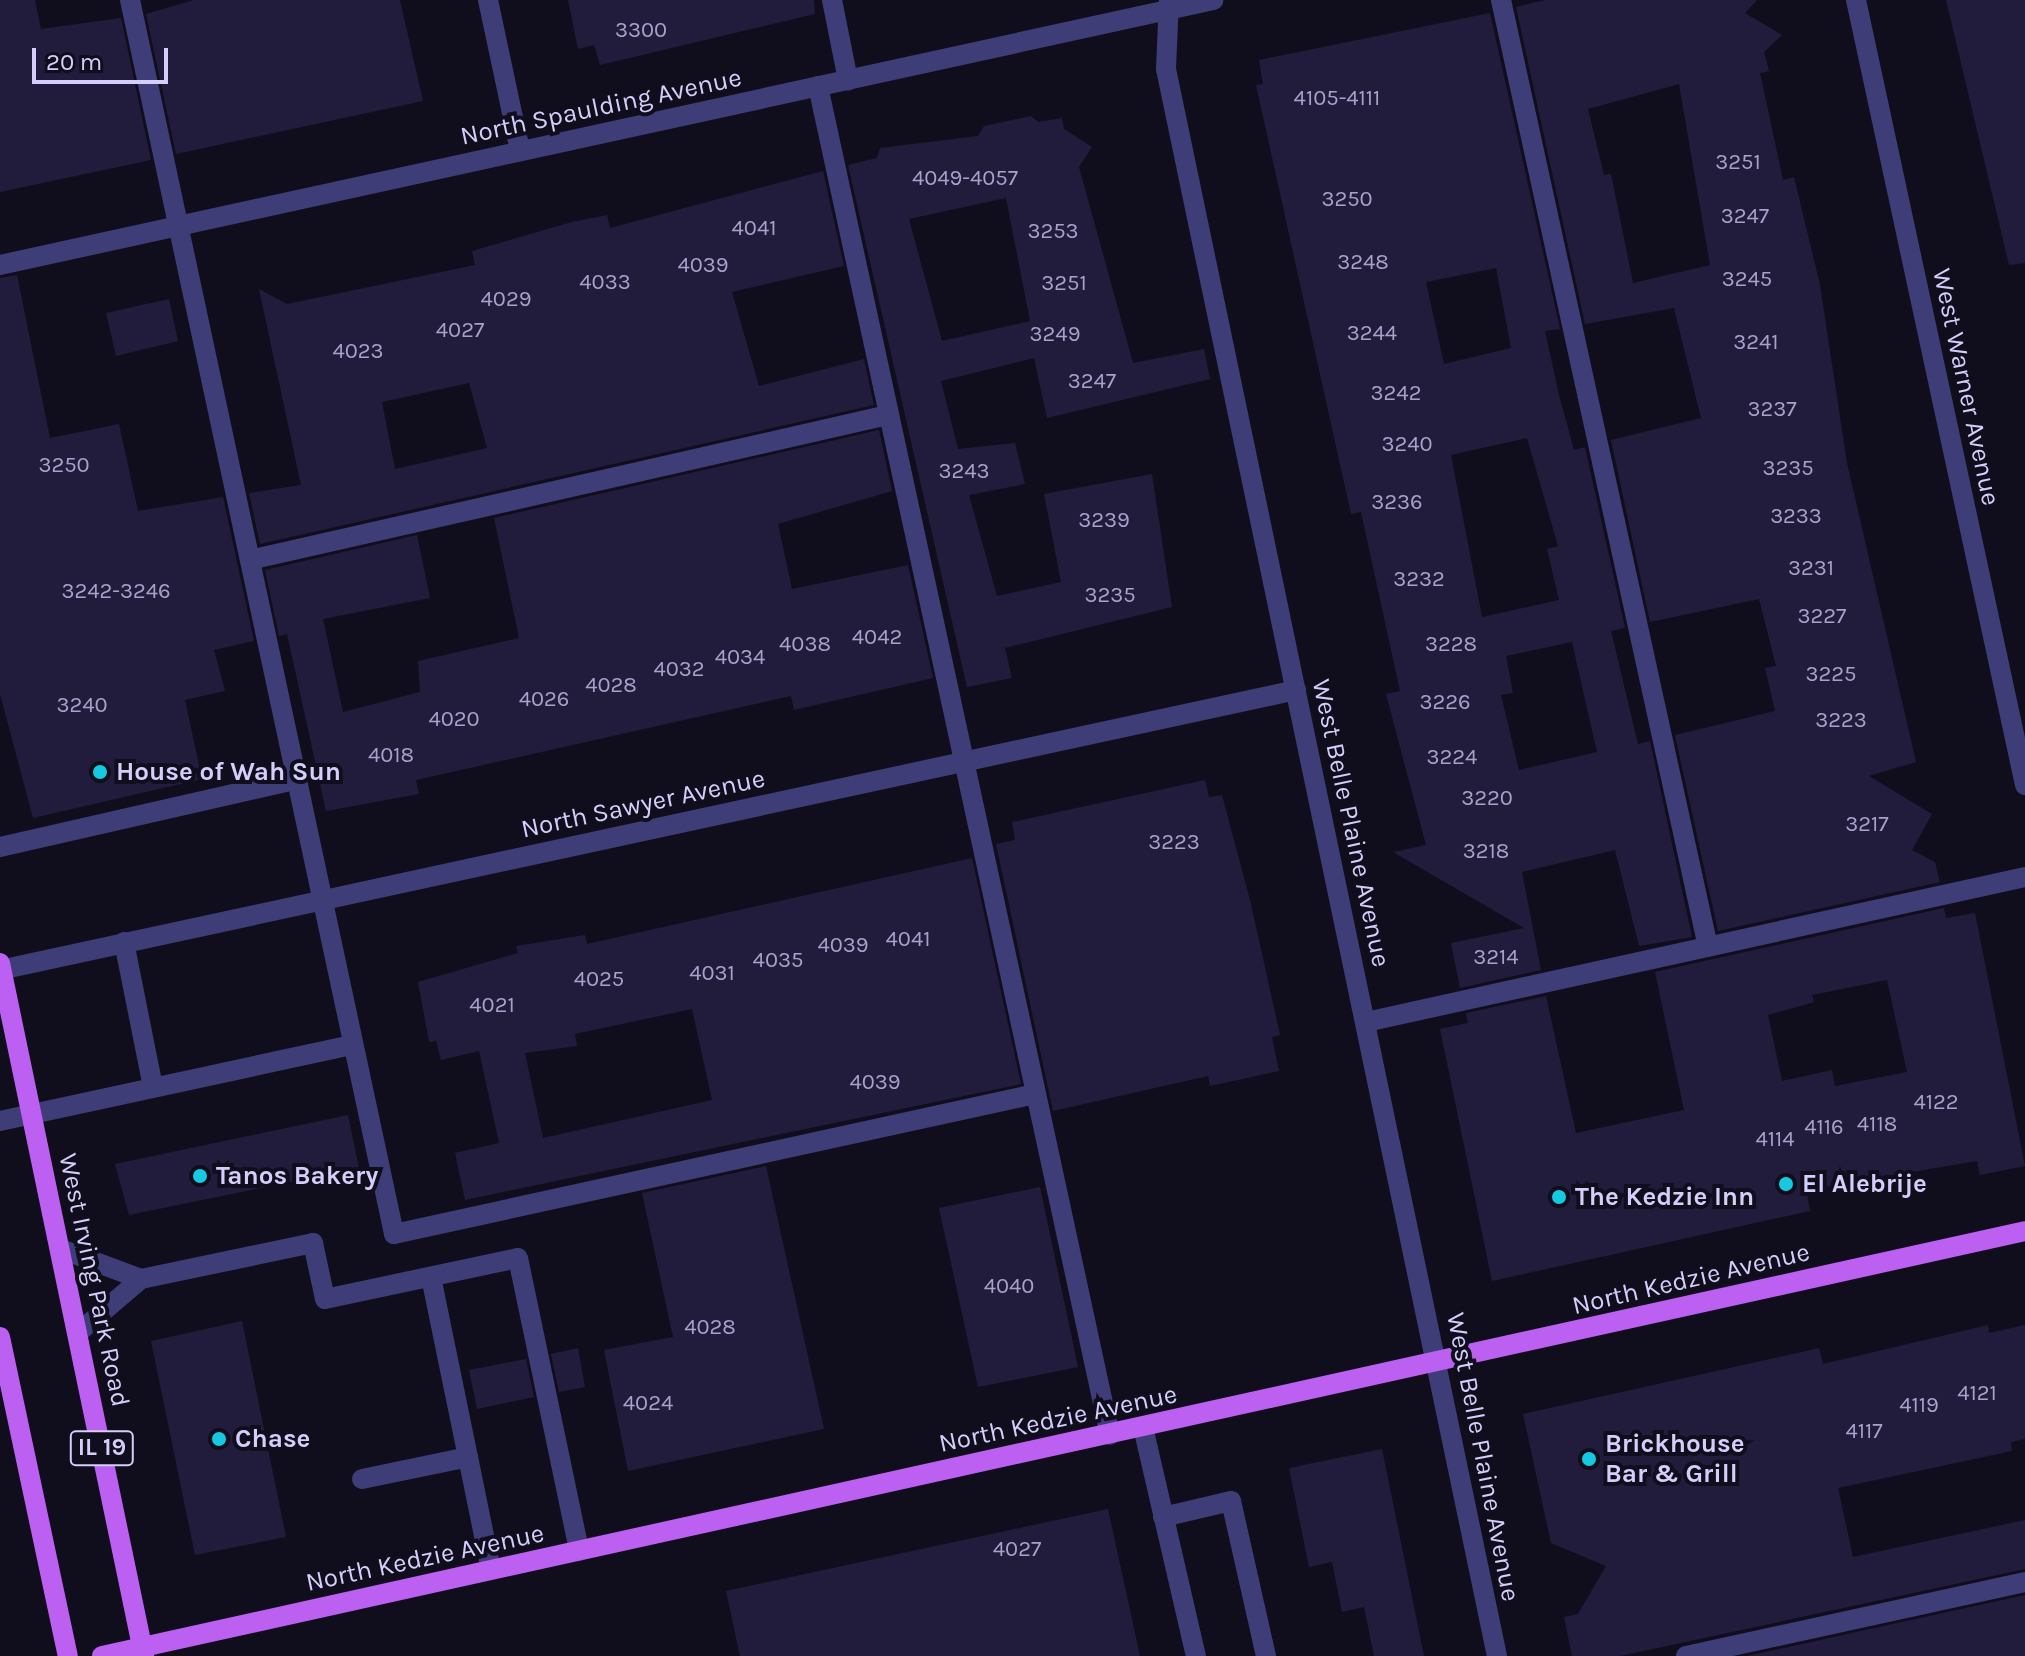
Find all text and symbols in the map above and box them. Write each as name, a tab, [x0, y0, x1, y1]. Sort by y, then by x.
house number: 3300	[615, 18, 667, 44]
scale bar	[36, 32, 172, 82]
text: 20 m	[46, 48, 102, 76]
street label: North Spaulding Avenue	[458, 62, 744, 152]
house number: 4105-4111	[1294, 86, 1380, 112]
house number: 3251	[1715, 150, 1761, 176]
house number: 4049-4057	[912, 166, 1018, 192]
house number: 3250	[1321, 187, 1373, 213]
house number: 3247	[1721, 204, 1769, 230]
house number: 4041	[732, 216, 776, 242]
house number: 3253	[1027, 219, 1079, 245]
house number: 3248	[1337, 250, 1389, 276]
house number: 4039	[677, 253, 729, 279]
street label: West Warner Avenue	[1926, 266, 2006, 508]
house number: 3245	[1722, 267, 1772, 293]
house number: 4033	[579, 270, 631, 296]
house number: 3251	[1041, 271, 1087, 297]
house number: 4029	[481, 287, 531, 313]
house number: 4027	[436, 318, 484, 344]
house number: 3244	[1347, 321, 1397, 347]
house number: 3249	[1030, 322, 1080, 348]
house number: 3241	[1733, 330, 1779, 356]
house number: 4023	[332, 339, 384, 365]
house number: 3247	[1068, 369, 1116, 395]
house number: 3242	[1371, 381, 1421, 407]
house number: 3237	[1747, 397, 1797, 423]
house number: 3240	[1381, 432, 1433, 458]
house number: 3250	[38, 453, 90, 479]
house number: 3235	[1762, 456, 1814, 482]
house number: 3243	[938, 459, 990, 485]
house number: 3236	[1371, 490, 1423, 516]
house number: 3233	[1770, 504, 1822, 530]
house number: 3239	[1078, 508, 1130, 534]
house number: 3231	[1788, 556, 1834, 582]
house number: 3232	[1393, 567, 1445, 593]
house number: 3242-3246	[61, 579, 171, 605]
house number: 3235	[1084, 583, 1136, 609]
house number: 3227	[1798, 604, 1846, 630]
house number: 4042	[852, 625, 902, 651]
house number: 4038	[779, 632, 831, 658]
house number: 3228	[1425, 632, 1477, 658]
house number: 4034	[715, 645, 765, 671]
house number: 4032	[653, 657, 705, 683]
house number: 3225	[1806, 662, 1856, 688]
house number: 4028	[585, 673, 637, 699]
street label: West Belle Plaine Avenue	[1305, 676, 1397, 970]
house number: 4026	[519, 687, 569, 713]
house number: 3226	[1419, 690, 1471, 716]
house number: 3240	[56, 693, 108, 719]
house number: 4020	[428, 707, 480, 733]
house number: 3223	[1815, 708, 1867, 734]
house number: 4018	[368, 743, 414, 769]
house number: 3224	[1427, 745, 1477, 771]
place label: House of Wah Sun	[116, 756, 341, 788]
marker: House of Wah Sun	[91, 763, 109, 781]
street label: North Sawyer Avenue	[518, 763, 768, 845]
house number: 3220	[1461, 786, 1513, 812]
house number: 3217	[1845, 812, 1889, 838]
house number: 3223	[1148, 830, 1200, 856]
house number: 3218	[1463, 839, 1509, 865]
house number: 4041	[886, 927, 930, 953]
house number: 4039	[817, 933, 869, 959]
house number: 3214	[1473, 945, 1519, 971]
house number: 4035	[753, 948, 803, 974]
house number: 4031	[689, 961, 735, 987]
house number: 4025	[574, 967, 624, 993]
house number: 4021	[469, 993, 515, 1019]
house number: 4039	[849, 1070, 901, 1096]
house number: 4122	[1913, 1090, 1959, 1116]
house number: 4118	[1857, 1112, 1897, 1138]
house number: 4116	[1804, 1115, 1844, 1141]
house number: 4114	[1755, 1127, 1795, 1153]
street label: West Irving Park Road	[52, 1150, 136, 1410]
place label: Tanos Bakery	[216, 1160, 378, 1192]
marker: Tanos Bakery	[191, 1167, 209, 1185]
place label: El Alebrije	[1802, 1168, 1927, 1200]
marker: El Alebrije	[1777, 1175, 1795, 1193]
place label: The Kedzie Inn	[1575, 1181, 1754, 1213]
marker: The Kedzie Inn	[1550, 1188, 1568, 1206]
street label: North Kedzie Avenue	[1569, 1236, 1813, 1322]
house number: 4040	[984, 1274, 1034, 1300]
street label: West Belle Plaine Avenue	[1440, 1310, 1526, 1604]
house number: 4028	[684, 1315, 736, 1341]
street label: North Kedzie Avenue	[936, 1379, 1180, 1459]
house number: 4121	[1957, 1381, 1997, 1407]
house number: 4024	[623, 1391, 673, 1417]
house number: 4119	[1899, 1393, 1939, 1419]
house number: 4117	[1845, 1419, 1883, 1445]
place label: Chase	[235, 1423, 310, 1455]
road number: IL 19	[68, 1428, 136, 1468]
place label: Brickhouse Bar & Grill	[1605, 1428, 1744, 1490]
marker: Chase	[210, 1430, 228, 1448]
marker: Brickhouse Bar & Grill	[1580, 1450, 1598, 1468]
street label: North Kedzie Avenue	[303, 1518, 547, 1598]
house number: 4027	[993, 1537, 1041, 1563]

